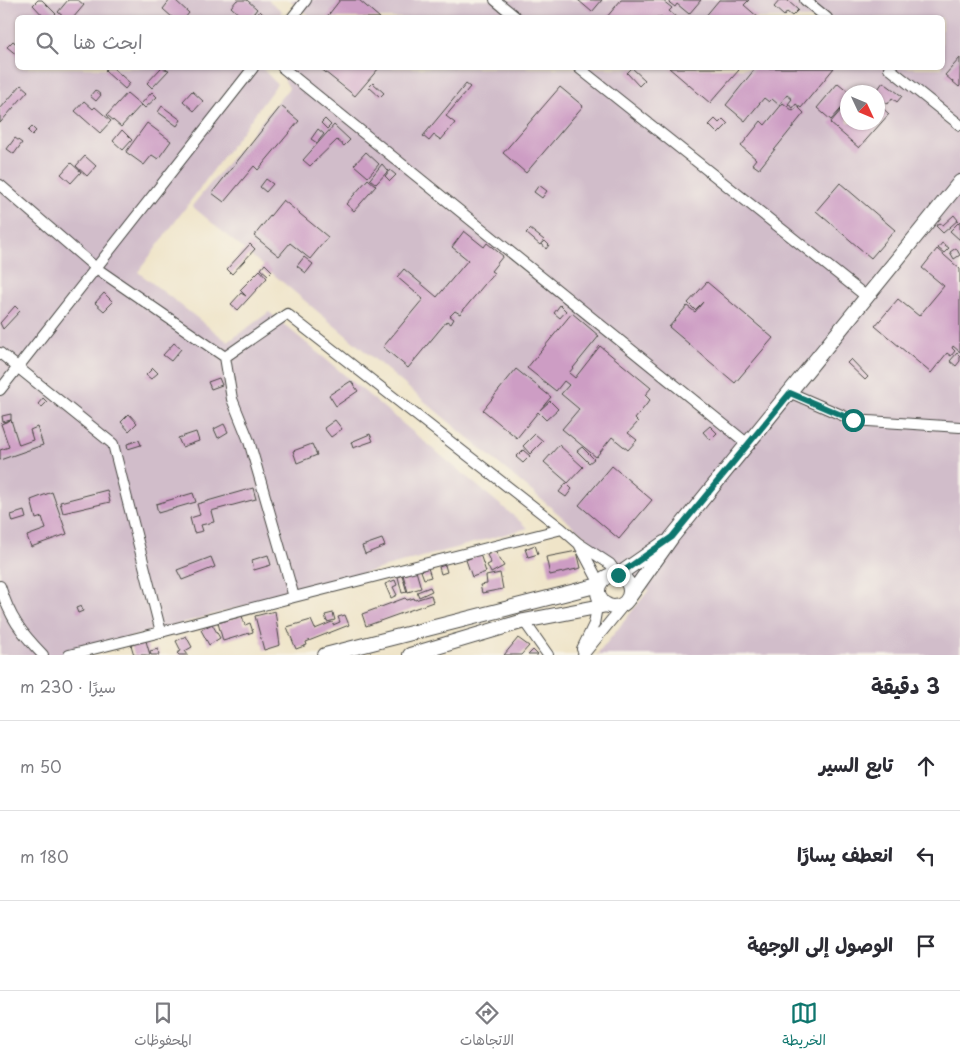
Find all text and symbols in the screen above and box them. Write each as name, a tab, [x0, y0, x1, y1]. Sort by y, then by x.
search box	[15, 15, 945, 70]
text: ابحث هنا	[73, 27, 143, 55]
icon: search	[33, 29, 61, 57]
north arrow	[840, 85, 885, 130]
route start	[842, 409, 865, 432]
route end	[607, 564, 630, 587]
text: 3 دقيقة	[871, 669, 940, 701]
text: سيرًا · 230 m	[20, 674, 116, 698]
text: تابع السير	[819, 750, 893, 778]
icon: ahead	[912, 752, 940, 780]
text: 50 m	[20, 754, 62, 778]
text: انعطف يسارًا	[797, 840, 893, 868]
icon: left	[912, 842, 940, 870]
text: 180 m	[20, 844, 69, 868]
text: الوصول إلى الوجهة	[747, 930, 893, 958]
icon: arrive	[912, 932, 940, 960]
tab: المحفوظات	[134, 999, 192, 1053]
tab: الاتجاهات	[460, 999, 514, 1053]
tab: الخريطة	[782, 999, 826, 1053]

